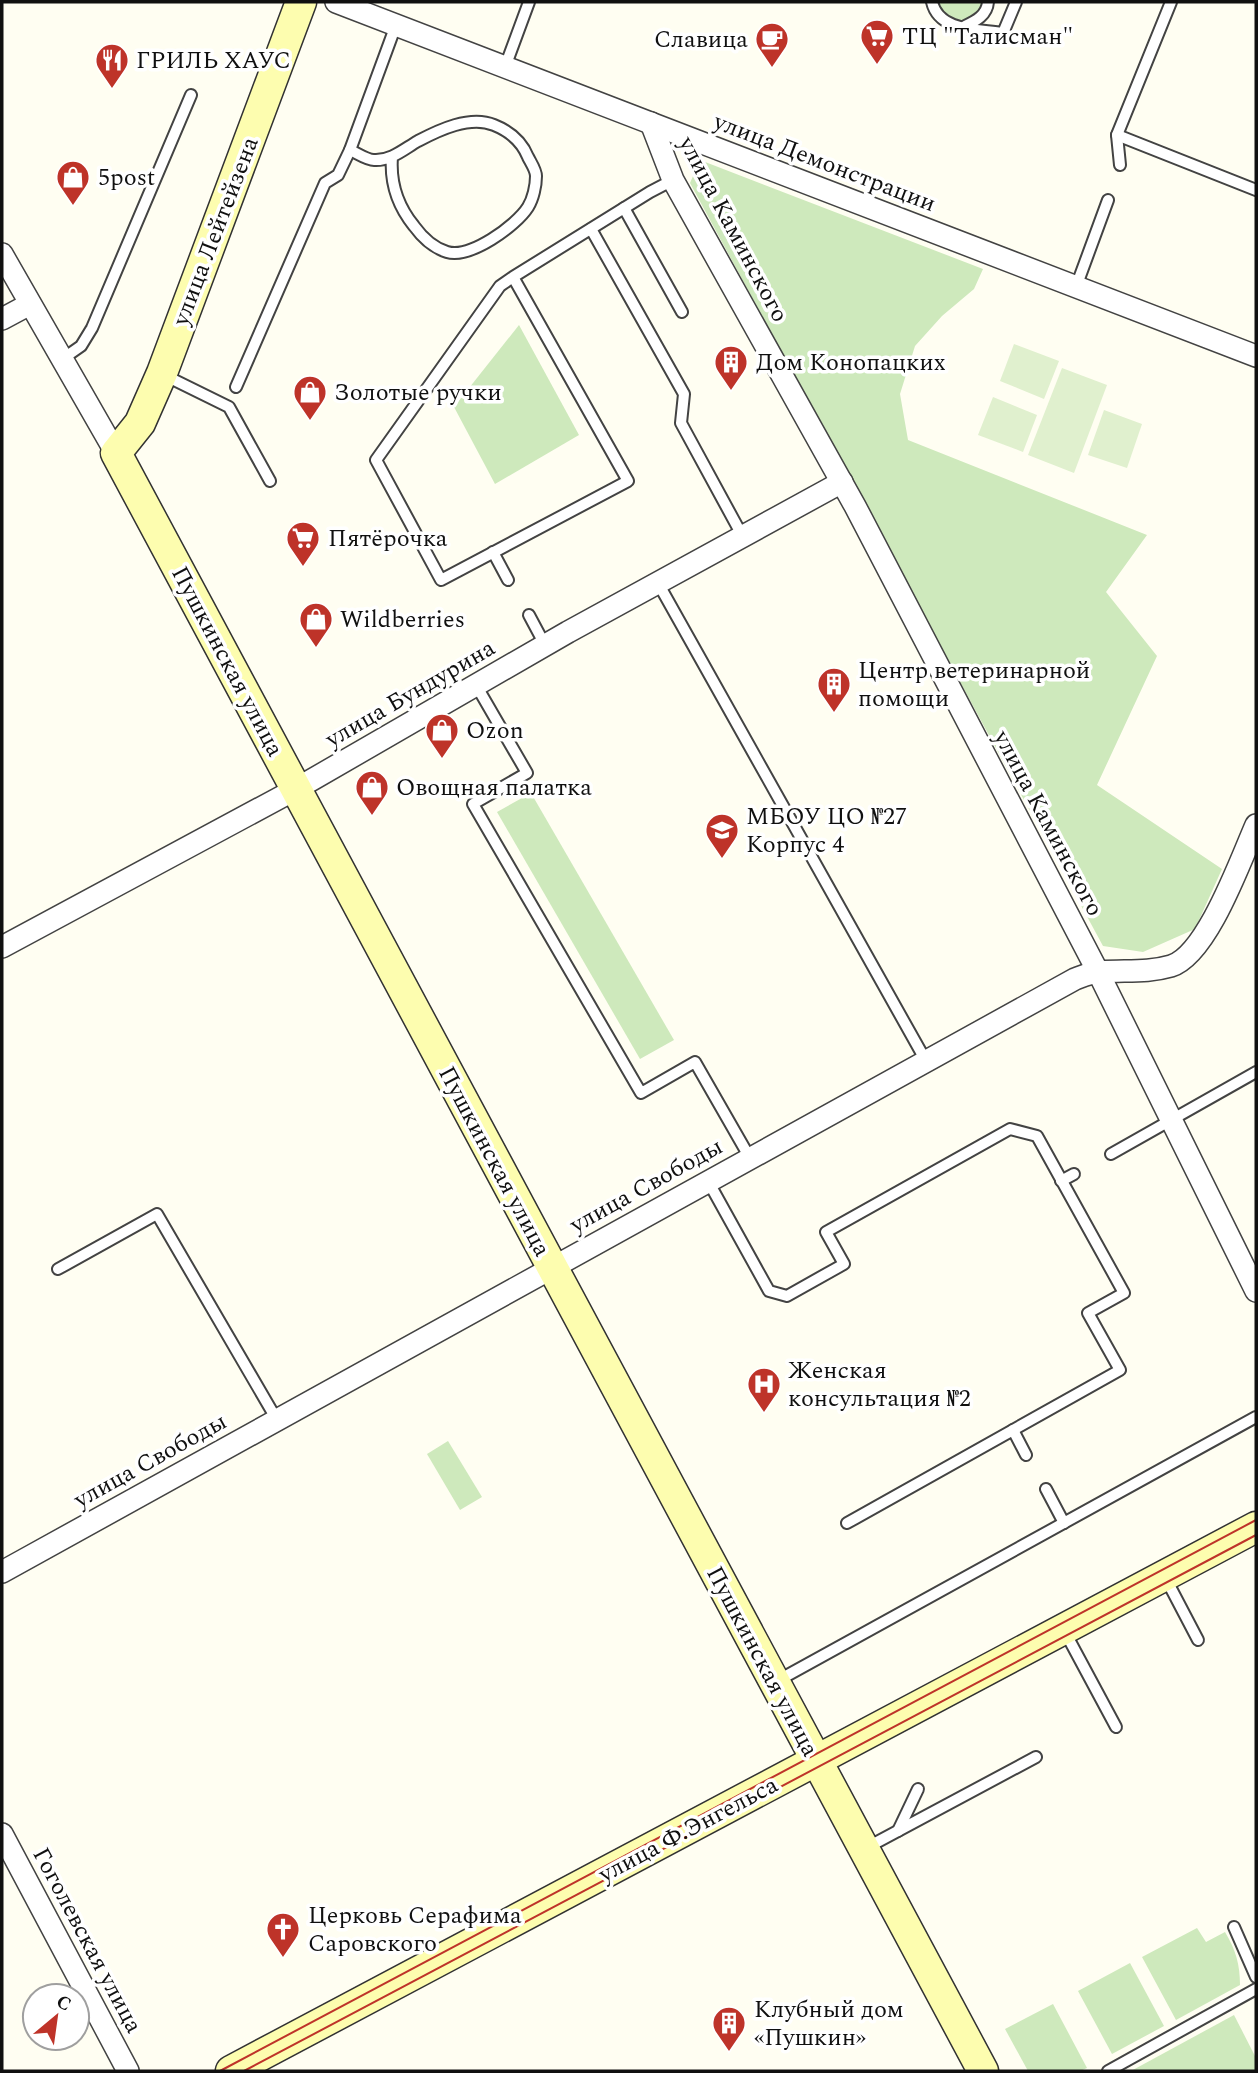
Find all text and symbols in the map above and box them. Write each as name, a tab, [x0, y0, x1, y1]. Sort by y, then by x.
supermarket icon: ТЦ "Талисман"	[858, 17, 896, 66]
place label: ТЦ "Талисман"	[902, 19, 1073, 55]
cafe icon: Славица	[753, 20, 791, 69]
place label: Славица	[654, 22, 748, 58]
restaurant icon: ГРИЛЬ ХАУС	[93, 41, 131, 90]
place label: ГРИЛЬ ХАУС	[136, 43, 291, 79]
street label: улица Демонстрации	[707, 104, 941, 222]
street label: улица Каминского	[668, 129, 797, 329]
street label: улица Лейтейзена	[163, 131, 269, 332]
shop icon: 5post	[54, 158, 92, 207]
place label: 5post	[98, 160, 155, 196]
building icon: Дом Конопацких	[712, 343, 750, 392]
place label: Дом Конопацких	[756, 345, 946, 381]
shop icon: Золотые ручки	[291, 373, 329, 422]
place label: Золотые ручки	[334, 375, 502, 411]
supermarket icon: Пятёрочка	[284, 519, 322, 568]
place label: Пятёрочка	[328, 521, 448, 557]
street label: Пушкинская улица	[162, 560, 293, 763]
shop icon: Wildberries	[297, 600, 335, 649]
place label: Wildberries	[340, 602, 465, 638]
street label: улица Бундурина	[318, 630, 502, 758]
place label: Центр ветеринарной помощи	[858, 653, 1090, 717]
building icon: Центр ветеринарной помощи	[815, 665, 853, 714]
shop icon: Ozon	[423, 711, 461, 760]
place label: Ozon	[466, 713, 524, 749]
street label: улица Каминского	[983, 723, 1112, 923]
shop icon: Овощная палатка	[353, 768, 391, 817]
place label: Овощная палатка	[396, 770, 592, 806]
place label: МБОУ ЦО №27 Корпус 4	[746, 799, 907, 863]
school or university icon: МБОУ ЦО №27 Корпус 4	[703, 811, 741, 860]
street label: Пушкинская улица	[429, 1060, 560, 1263]
street label: улица Свободы	[563, 1129, 729, 1243]
place label: Женская консультация №2	[788, 1353, 971, 1417]
hospital icon: Женская консультация №2	[745, 1365, 783, 1414]
street label: улица Свободы	[67, 1404, 233, 1518]
street label: Пушкинская улица	[697, 1560, 828, 1763]
street label: улица Ф.Энгельса	[591, 1767, 785, 1893]
street label: Гоголевская улица	[23, 1841, 151, 2040]
place label: Церковь Серафима Саровского	[308, 1898, 522, 1962]
church icon: Церковь Серафима Саровского	[264, 1910, 302, 1959]
north arrow	[21, 1982, 91, 2052]
text: С	[51, 1987, 76, 2019]
place label: Клубный дом «Пушкин»	[754, 1992, 904, 2056]
building icon: Клубный дом «Пушкин»	[710, 2004, 748, 2053]

